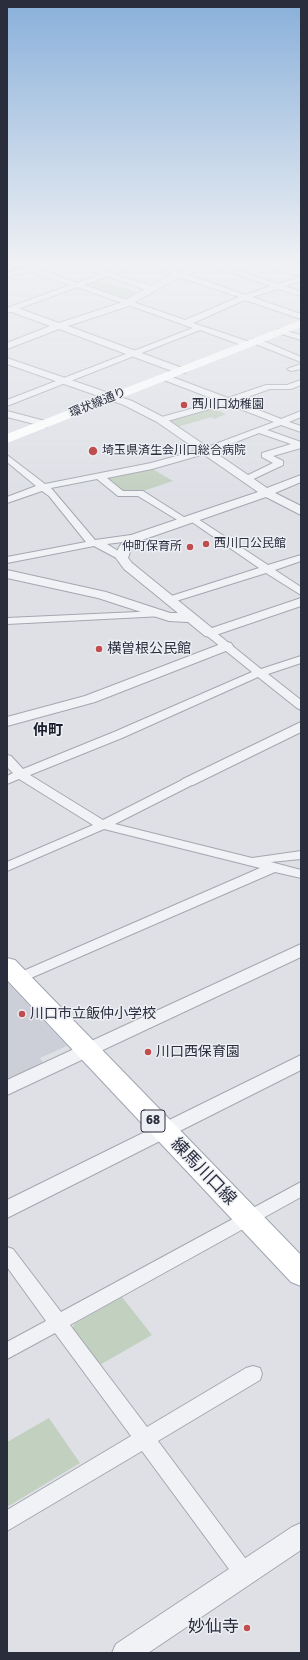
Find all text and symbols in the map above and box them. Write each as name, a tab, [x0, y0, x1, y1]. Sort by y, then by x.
street label: 環状線通り	[67, 385, 129, 421]
place label: 西川口幼稚園	[192, 398, 264, 412]
marker: 西川口幼稚園	[179, 400, 189, 410]
place label: 埼玉県済生会川口総合病院	[102, 444, 246, 458]
marker: 埼玉県済生会川口総合病院	[87, 445, 99, 457]
place label: 西川口公民館	[214, 537, 286, 551]
marker: 西川口公民館	[201, 539, 211, 549]
place label: 仲町保育所	[122, 540, 182, 554]
marker: 仲町保育所	[185, 542, 195, 552]
place label: 横曽根公民館	[107, 641, 191, 657]
marker: 横曽根公民館	[94, 644, 104, 654]
district label: 仲町	[33, 722, 63, 740]
place label: 川口市立飯仲小学校	[30, 1006, 156, 1022]
marker: 川口市立飯仲小学校	[17, 1009, 27, 1019]
place label: 川口西保育園	[156, 1044, 240, 1060]
marker: 川口西保育園	[143, 1047, 153, 1057]
road number: 68	[141, 1110, 165, 1132]
street label: 練馬川口線	[166, 1134, 240, 1210]
place label: 妙仙寺	[188, 1618, 239, 1638]
marker: 妙仙寺	[242, 1623, 252, 1633]

